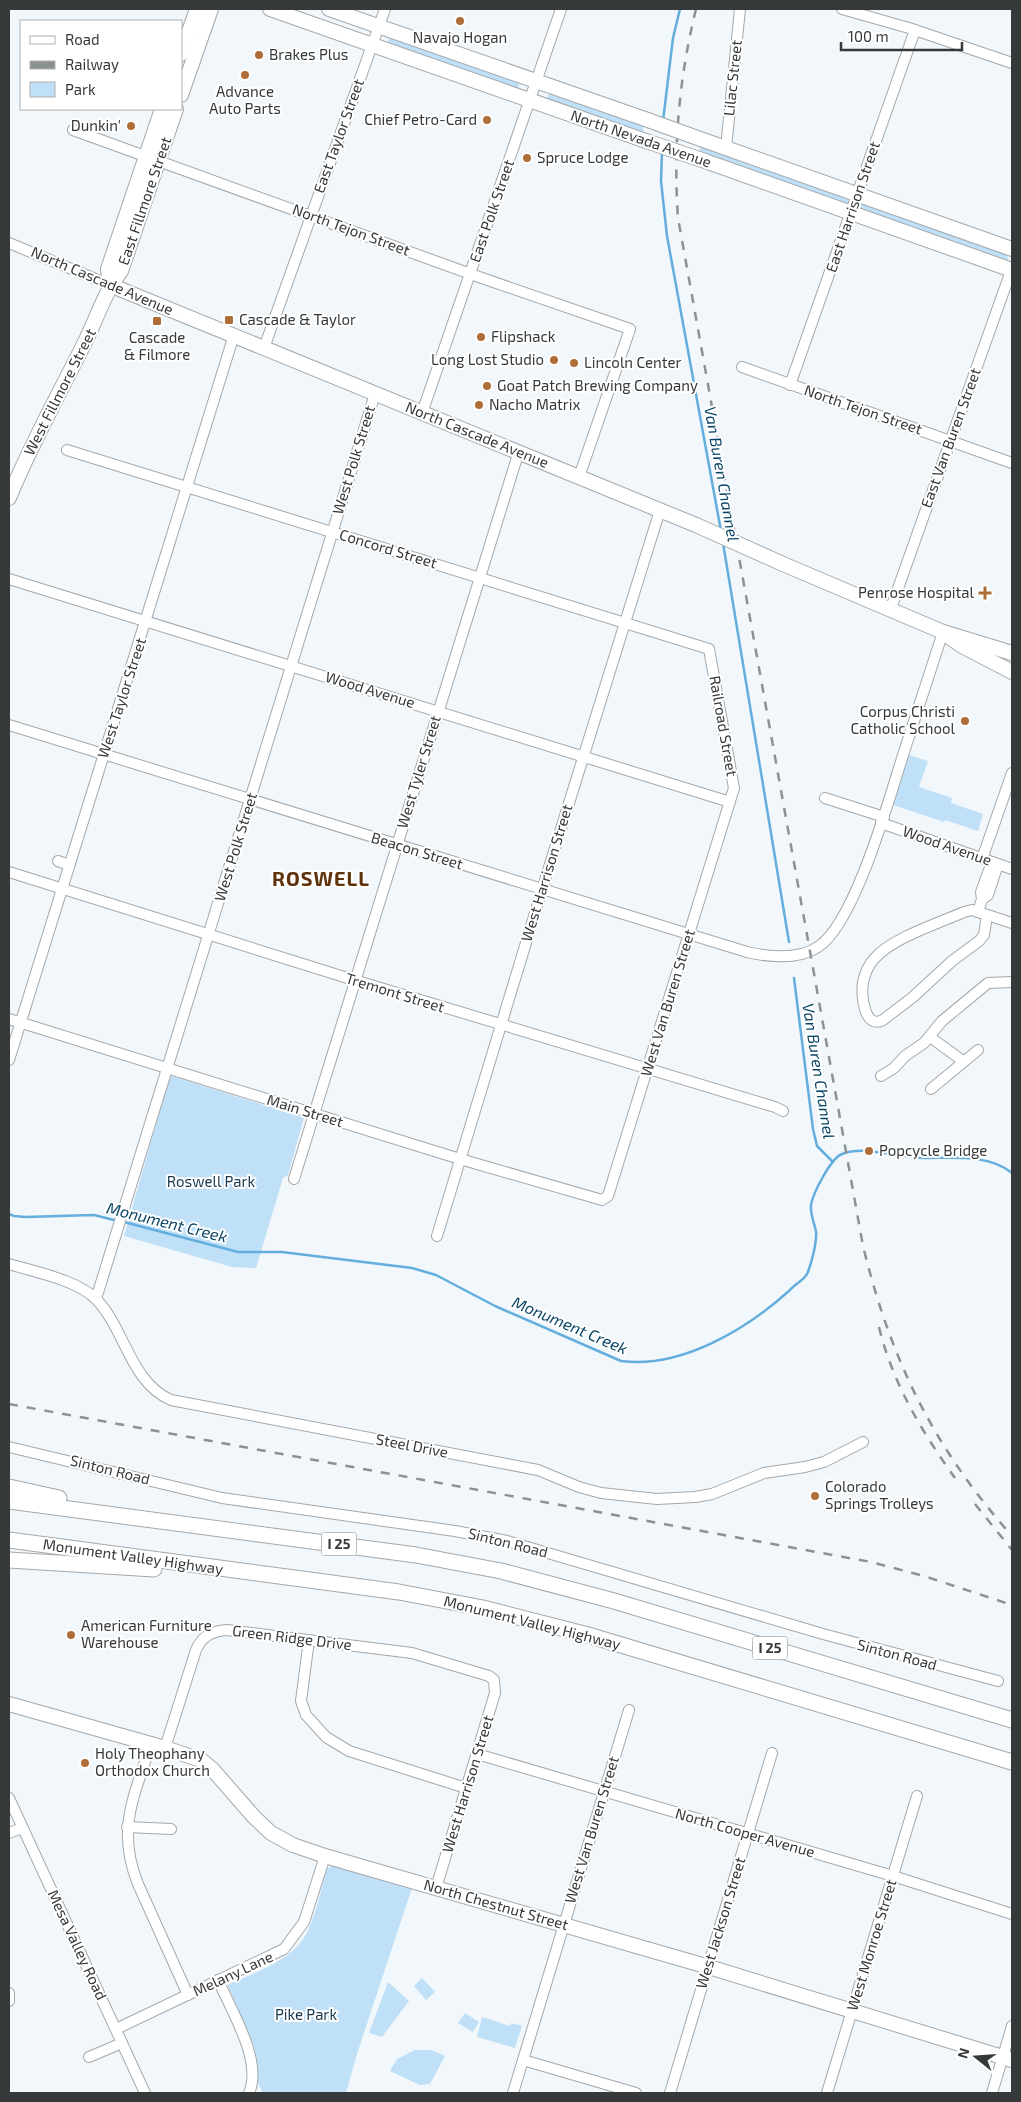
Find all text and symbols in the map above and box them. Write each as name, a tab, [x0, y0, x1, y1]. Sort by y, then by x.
marker: Navajo Hogan	[454, 15, 466, 27]
legend	[20, 20, 182, 110]
scale bar	[841, 20, 962, 52]
text: 100 m	[848, 27, 889, 45]
place label: Navajo Hogan	[413, 28, 507, 47]
text: Road	[65, 30, 100, 48]
street label: Lilac Street	[719, 39, 745, 117]
place label: Brakes Plus	[269, 45, 348, 63]
marker: Brakes Plus	[253, 49, 265, 61]
text: Railway	[65, 55, 119, 73]
marker: Advance Auto Parts	[239, 69, 251, 81]
street label: East Taylor Street	[309, 76, 367, 195]
text: Park	[65, 80, 96, 98]
place label: Advance Auto Parts	[209, 82, 281, 117]
street label: North Nevada Avenue	[569, 106, 714, 171]
place label: Chief Petro-Card	[364, 110, 477, 128]
marker: Chief Petro-Card	[481, 114, 493, 126]
place label: Dunkin'	[71, 116, 121, 134]
marker: Dunkin'	[125, 120, 137, 132]
street label: East Fillmore Street	[114, 134, 175, 267]
street label: East Harrison Street	[821, 139, 883, 274]
place label: Spruce Lodge	[537, 148, 628, 166]
marker: Spruce Lodge	[521, 152, 533, 164]
street label: East Polk Street	[465, 157, 517, 264]
street label: North Tejon Street	[290, 199, 413, 260]
street label: North Cascade Avenue	[29, 242, 176, 318]
place label: Cascade & Taylor	[239, 310, 356, 328]
marker: Cascade & Taylor	[223, 314, 235, 326]
marker: Cascade & Filmore	[151, 315, 163, 327]
street label: West Fillmore Street	[19, 325, 99, 458]
place label: Flipshack	[491, 327, 556, 345]
place label: Cascade & Filmore	[124, 328, 190, 363]
marker: Flipshack	[475, 331, 487, 343]
place label: Long Lost Studio	[431, 350, 544, 368]
place label: Lincoln Center	[584, 353, 682, 371]
marker: Long Lost Studio	[548, 354, 560, 366]
marker: Lincoln Center	[568, 357, 580, 369]
street label: East Van Buren Street	[916, 365, 984, 510]
place label: Goat Patch Brewing Company	[497, 376, 698, 394]
marker: Goat Patch Brewing Company	[481, 380, 493, 392]
street label: North Tejon Street	[802, 380, 925, 439]
place label: Nacho Matrix	[489, 395, 581, 413]
street label: North Cascade Avenue	[403, 397, 552, 471]
marker: Nacho Matrix	[473, 399, 485, 411]
street label: West Polk Street	[328, 403, 378, 516]
water label: Van Buren Channel	[701, 405, 744, 543]
street label: Concord Street	[337, 525, 439, 571]
place label: Penrose Hospital	[858, 583, 975, 601]
marker: Penrose Hospital	[978, 586, 992, 600]
street label: West Taylor Street	[93, 635, 149, 760]
street label: Wood Avenue	[323, 667, 417, 711]
street label: Railroad Street	[706, 674, 742, 778]
place label: Corpus Christi Catholic School	[850, 702, 956, 737]
street label: West Tyler Street	[392, 713, 444, 830]
marker: Corpus Christi Catholic School	[959, 715, 971, 727]
street label: West Polk Street	[210, 790, 260, 903]
street label: West Harrison Street	[517, 802, 576, 944]
street label: Wood Avenue	[901, 821, 994, 869]
street label: Beacon Street	[369, 828, 466, 873]
district label: ROSWELL	[272, 866, 370, 890]
street label: West Van Buren Street	[636, 927, 698, 1078]
street label: Tremont Street	[344, 968, 447, 1016]
water label: Van Buren Channel	[799, 1002, 840, 1140]
street label: Main Street	[265, 1090, 346, 1130]
place label: Popcycle Bridge	[879, 1141, 987, 1159]
marker: Popcycle Bridge	[863, 1145, 875, 1157]
park label: Roswell Park	[167, 1172, 255, 1190]
water label: Monument Creek	[105, 1197, 229, 1246]
water label: Monument Creek	[510, 1292, 631, 1357]
street label: Steel Drive	[375, 1429, 450, 1461]
street label: Sinton Road	[68, 1450, 152, 1488]
place label: Colorado Springs Trolleys	[825, 1477, 934, 1512]
marker: Colorado Springs Trolleys	[809, 1490, 821, 1502]
street label: Sinton Road	[466, 1523, 550, 1561]
road number: I 25	[322, 1532, 356, 1556]
street label: Monument Valley Highway	[42, 1534, 224, 1578]
street label: Monument Valley Highway	[442, 1591, 623, 1653]
place label: American Furniture Warehouse	[81, 1616, 212, 1651]
street label: Green Ridge Drive	[231, 1621, 353, 1653]
marker: American Furniture Warehouse	[65, 1629, 77, 1641]
street label: Sinton Road	[855, 1635, 939, 1673]
road number: I 25	[752, 1636, 788, 1660]
street label: West Harrison Street	[438, 1713, 497, 1855]
place label: Holy Theophany Orthodox Church	[95, 1744, 210, 1779]
street label: West Van Buren Street	[560, 1754, 622, 1905]
marker: Holy Theophany Orthodox Church	[79, 1757, 91, 1769]
street label: North Cooper Avenue	[673, 1804, 817, 1861]
street label: West Jackson Street	[691, 1855, 749, 1991]
street label: North Chestnut Street	[422, 1875, 571, 1933]
street label: West Monroe Street	[842, 1877, 900, 2013]
street label: Mesa Valley Road	[45, 1887, 111, 2002]
street label: Melany Lane	[190, 1947, 275, 1999]
park label: Pike Park	[275, 2005, 337, 2023]
north arrow	[951, 2032, 1001, 2082]
text: N	[953, 2046, 973, 2060]

